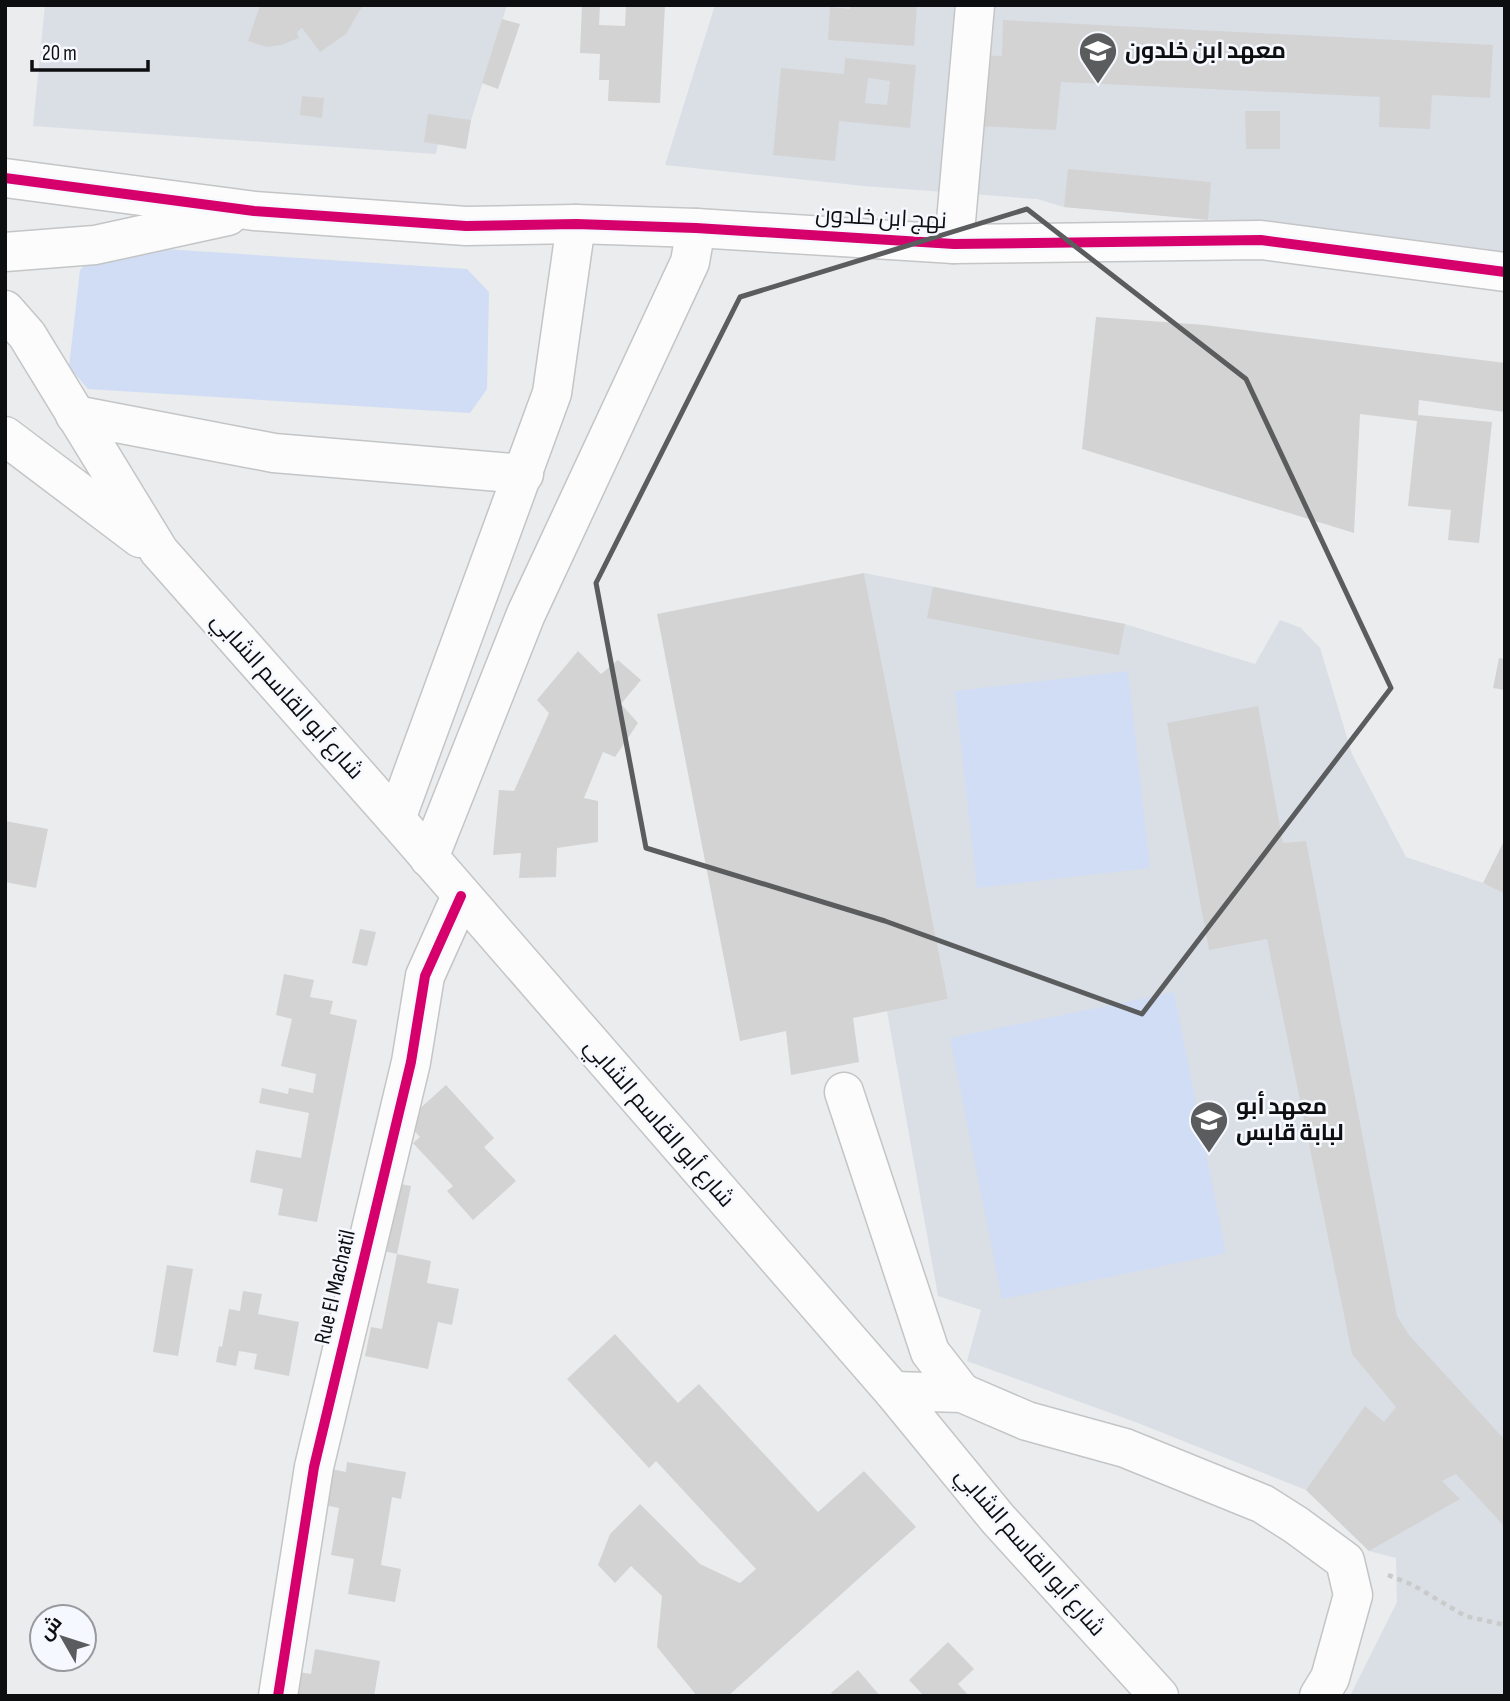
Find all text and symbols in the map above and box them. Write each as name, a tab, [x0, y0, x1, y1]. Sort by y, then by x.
scale bar	[32, 28, 147, 72]
school or university icon: معهد ابن خلدون	[1077, 30, 1119, 85]
place label: معهد ابن خلدون	[1125, 37, 1286, 65]
text: 20 m	[42, 41, 77, 66]
street label: نهج ابن خلدون	[815, 201, 947, 236]
street label: شارع أبو القاسم الشابي	[202, 605, 371, 787]
street label: شارع أبو القاسم الشابي	[576, 1031, 742, 1215]
place label: معهد أبو لبابة قابس	[1236, 1091, 1344, 1147]
school or university icon: معهد أبو لبابة قابس	[1188, 1099, 1230, 1154]
street label: Rue El Machatil	[308, 1227, 362, 1347]
street label: شارع أبو القاسم الشابي	[947, 1460, 1113, 1644]
north arrow	[28, 1603, 98, 1673]
text: ش	[34, 1612, 68, 1645]

